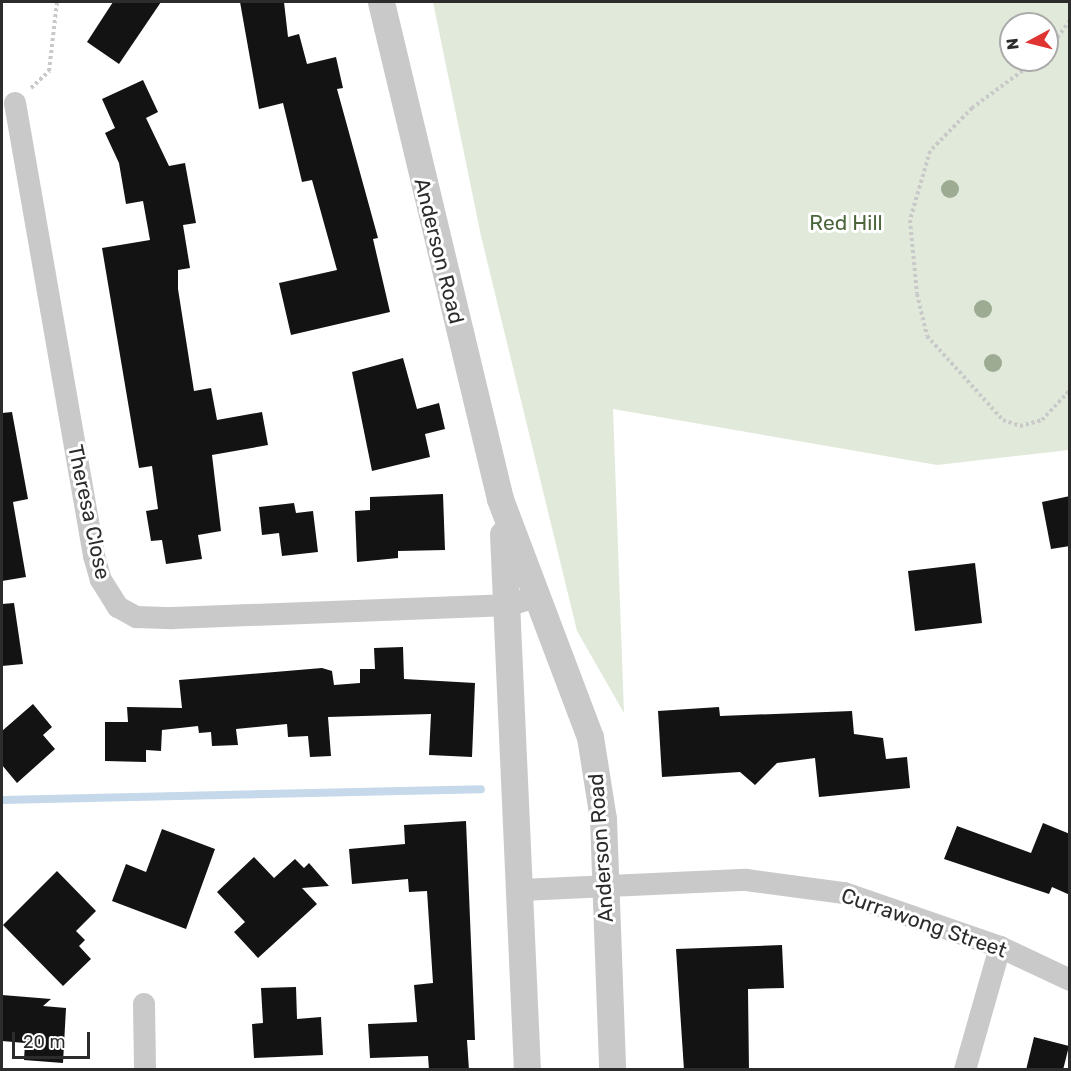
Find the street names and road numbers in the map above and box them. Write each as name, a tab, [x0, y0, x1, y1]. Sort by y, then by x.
street label: Anderson Road	[409, 175, 469, 327]
street label: Theresa Close	[62, 442, 116, 582]
street label: Anderson Road	[583, 773, 619, 923]
street label: Currawong Street	[838, 883, 1010, 963]

